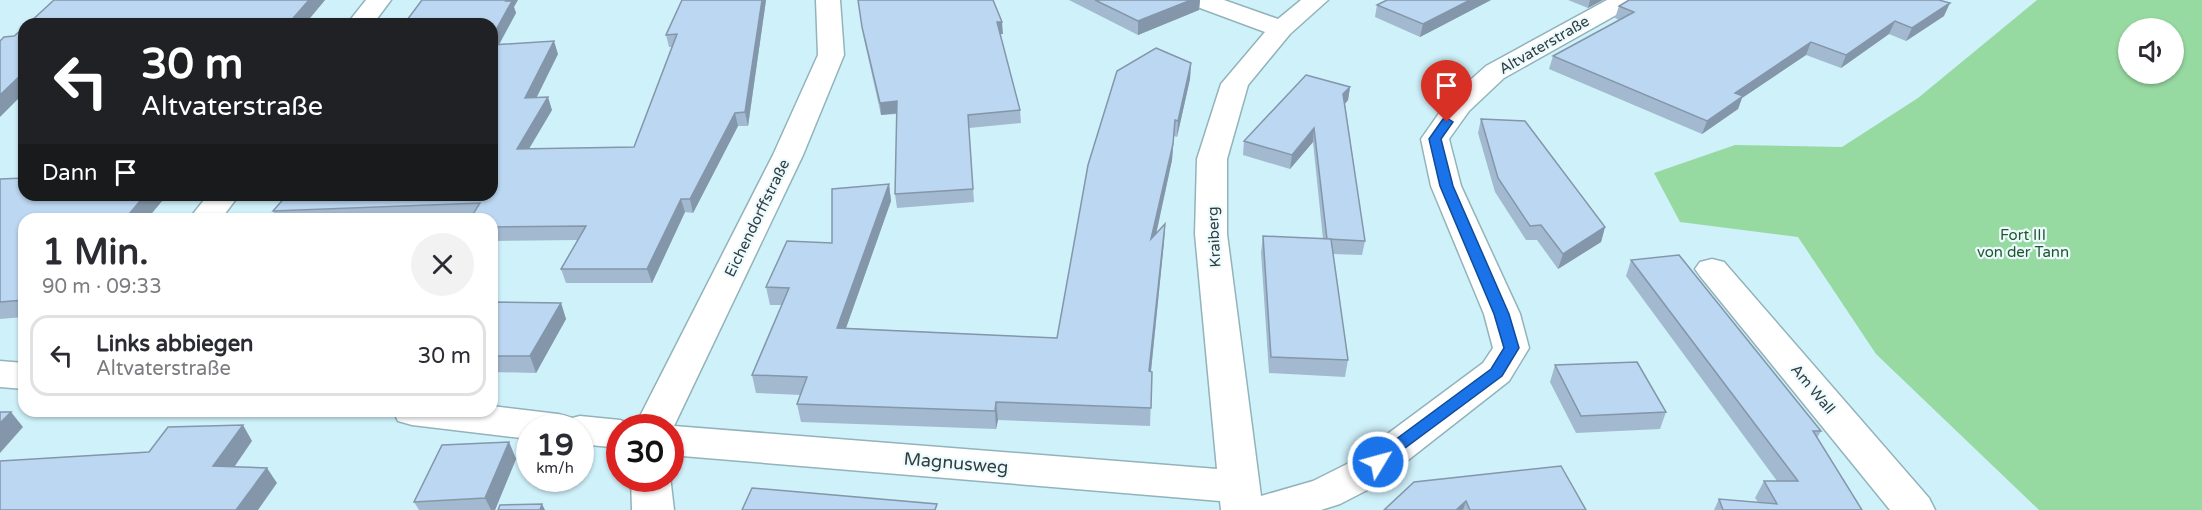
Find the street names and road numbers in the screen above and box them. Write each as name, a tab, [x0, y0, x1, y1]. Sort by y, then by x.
street label: Altvaterstraße	[1496, 12, 1592, 78]
street label: Eichendorffstraße	[721, 156, 793, 280]
street label: Kraiberg	[1203, 206, 1225, 268]
street label: Am Wall	[1787, 361, 1839, 417]
street label: Magnusweg	[903, 447, 1009, 479]

